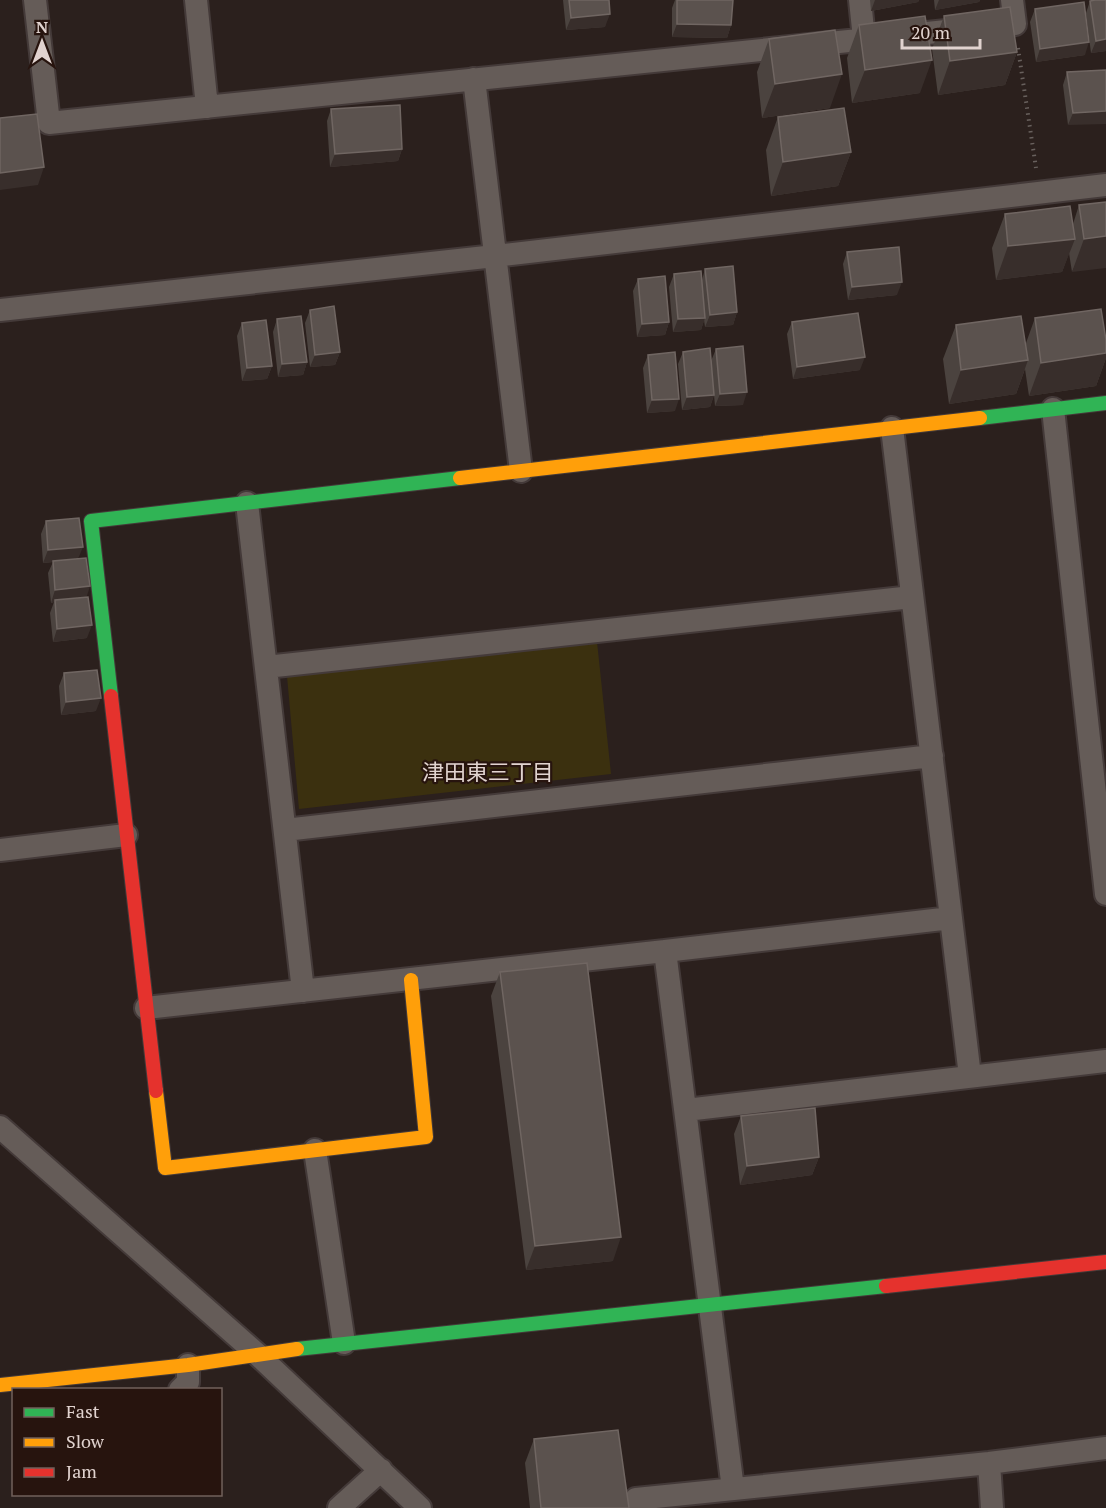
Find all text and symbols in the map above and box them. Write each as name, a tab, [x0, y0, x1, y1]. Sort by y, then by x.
north arrow	[12, 12, 72, 72]
scale bar	[902, 12, 980, 50]
text: N	[36, 16, 48, 38]
text: 20 m	[911, 20, 951, 44]
district label: 津田東三丁目	[422, 757, 554, 786]
legend	[12, 1388, 222, 1496]
text: Fast	[66, 1399, 100, 1423]
text: Slow	[66, 1429, 105, 1453]
text: Jam	[66, 1459, 97, 1483]

